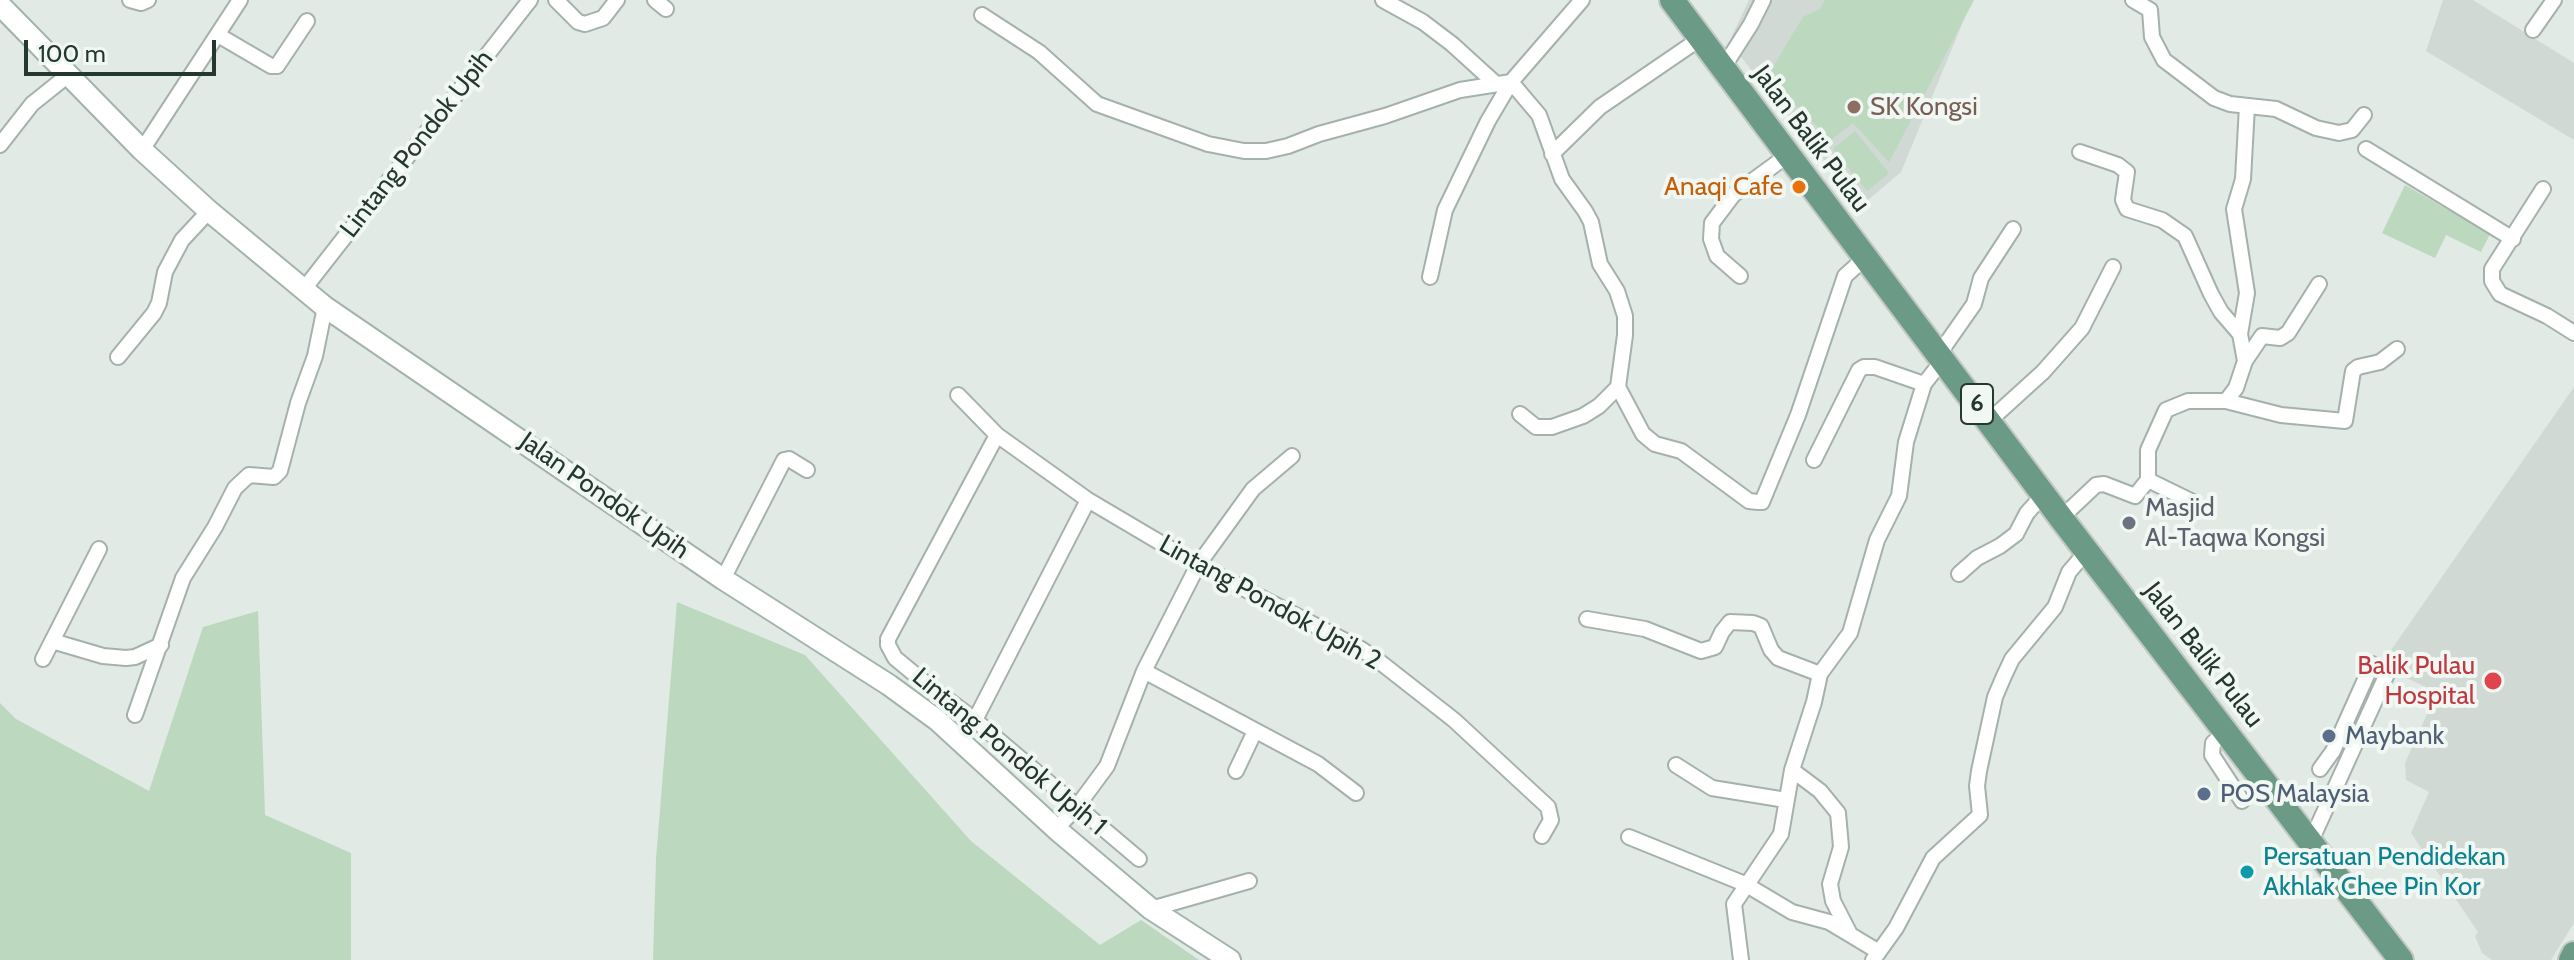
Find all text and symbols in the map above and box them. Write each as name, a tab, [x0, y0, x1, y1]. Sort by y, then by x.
scale bar	[28, 24, 220, 74]
text: 100 m	[38, 39, 106, 68]
street label: Lintang Pondok Upih	[334, 44, 500, 244]
street label: Jalan Balik Pulau	[1746, 60, 1876, 218]
place label: SK Kongsi	[1870, 91, 1978, 123]
marker: SK Kongsi	[1845, 98, 1863, 116]
place label: Anaqi Cafe	[1664, 171, 1783, 203]
marker: Anaqi Cafe	[1790, 178, 1808, 196]
road number: 6	[1961, 384, 1993, 424]
street label: Jalan Pondok Upih	[513, 426, 695, 566]
place label: Masjid Al-Taqwa Kongsi	[2145, 492, 2325, 554]
marker: Masjid Al-Taqwa Kongsi	[2120, 514, 2138, 532]
street label: Lintang Pondok Upih 2	[1154, 529, 1386, 677]
street label: Jalan Balik Pulau	[2137, 576, 2269, 734]
place label: Balik Pulau Hospital	[2357, 650, 2475, 712]
street label: Lintang Pondok Upih 1	[906, 662, 1112, 842]
marker: Balik Pulau Hospital	[2482, 670, 2504, 692]
place label: Maybank	[2345, 720, 2444, 752]
marker: Maybank	[2320, 727, 2338, 745]
place label: POS Malaysia	[2220, 778, 2369, 810]
marker: POS Malaysia	[2195, 785, 2213, 803]
place label: Persatuan Pendidekan Akhlak Chee Pin Kor	[2263, 841, 2506, 902]
marker: Persatuan Pendidekan Akhlak Chee Pin Kor	[2238, 863, 2256, 881]

